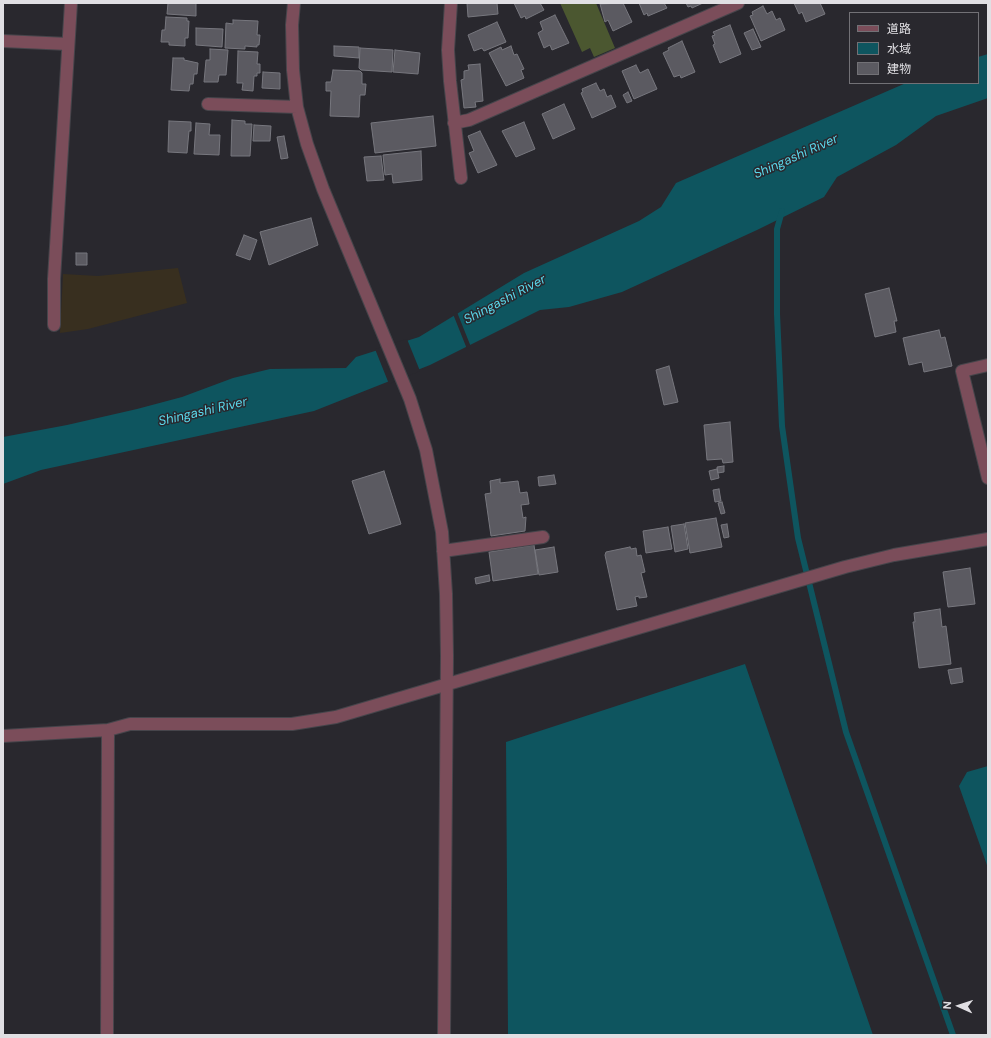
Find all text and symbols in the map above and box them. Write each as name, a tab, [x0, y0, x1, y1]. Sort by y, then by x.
legend	[849, 12, 979, 84]
text: 道路	[887, 21, 911, 37]
text: 水域	[887, 41, 911, 57]
text: 建物	[887, 61, 911, 77]
water label: Shingashi River	[751, 131, 841, 183]
water label: Shingashi River	[461, 272, 549, 328]
water label: Shingashi River	[157, 394, 249, 430]
north arrow	[939, 986, 979, 1026]
text: N	[940, 1001, 954, 1010]

